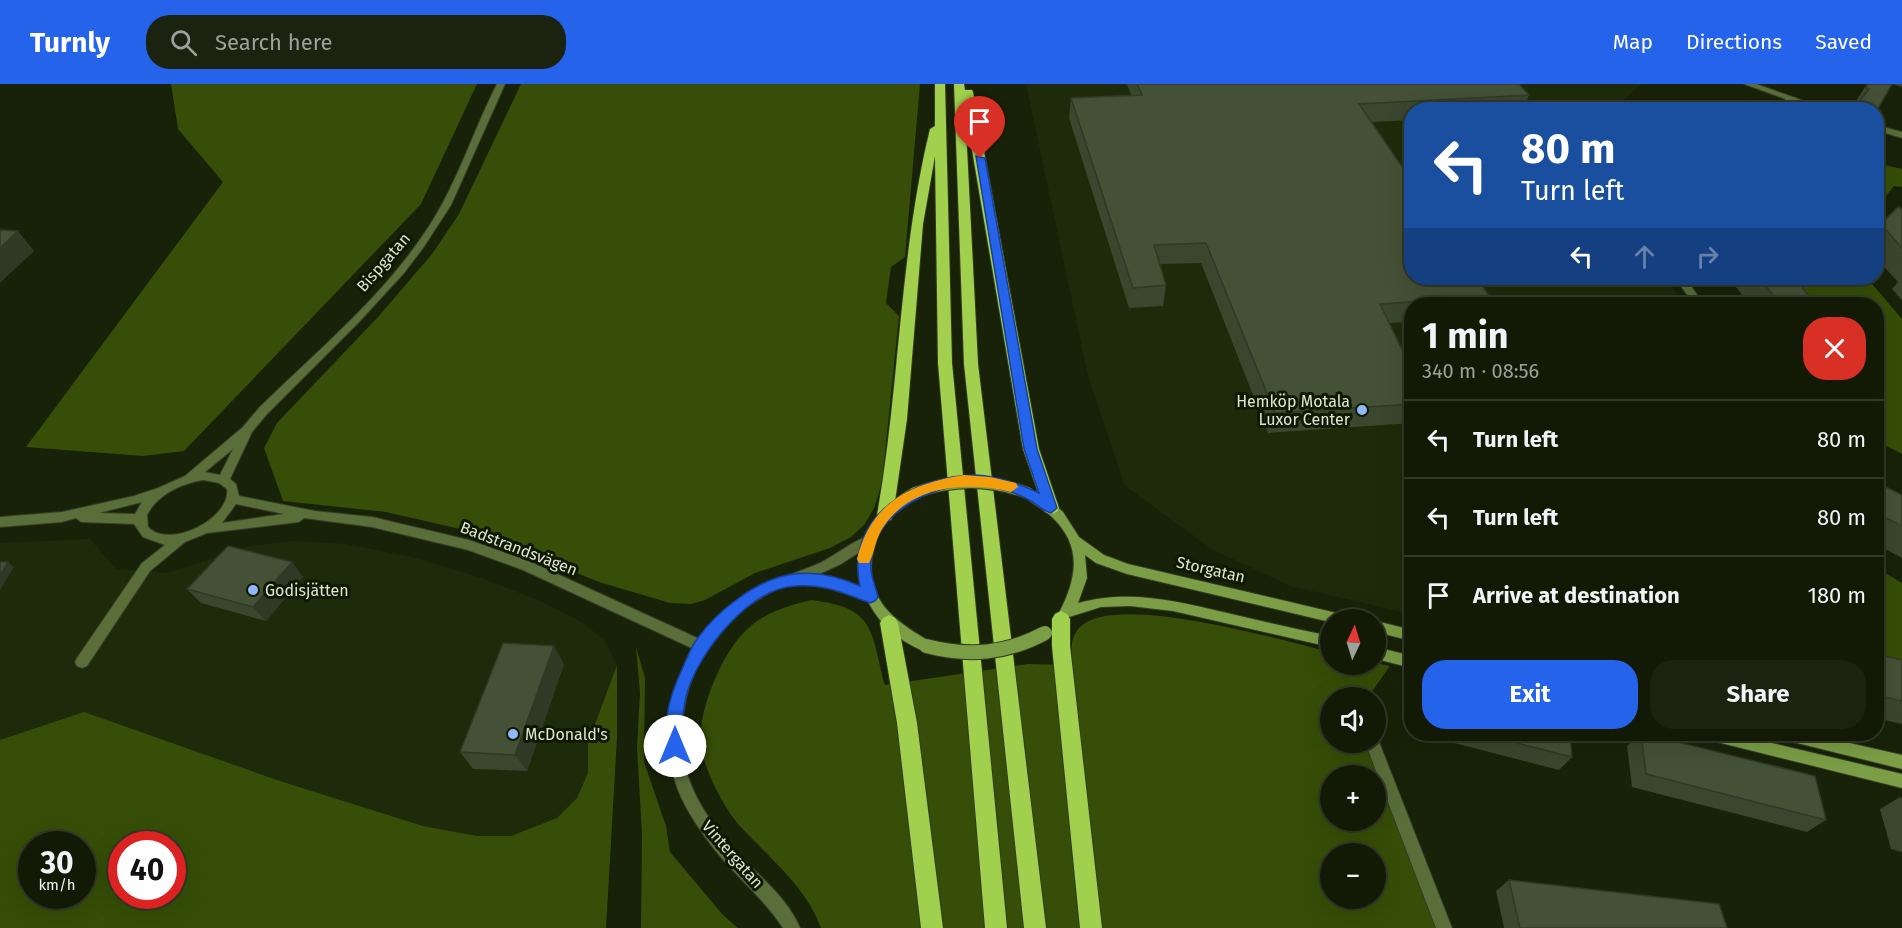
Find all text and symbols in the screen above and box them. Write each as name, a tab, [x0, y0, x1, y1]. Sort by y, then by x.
search box	[146, 15, 566, 69]
text: Turnly	[30, 26, 110, 59]
icon: search	[167, 26, 200, 59]
text: Search here	[215, 29, 332, 56]
text: Map	[1613, 29, 1653, 55]
text: Directions	[1686, 29, 1782, 55]
text: Saved	[1815, 29, 1872, 55]
pin	[954, 96, 1005, 158]
icon: arrive	[963, 105, 996, 138]
text: 80 m	[1521, 124, 1615, 174]
icon: left	[1422, 126, 1500, 204]
text: Turn left	[1521, 175, 1624, 207]
street label: Bispgatan	[353, 229, 414, 296]
icon: left	[1565, 240, 1598, 273]
icon: ahead	[1628, 240, 1661, 273]
icon: right	[1691, 240, 1724, 273]
text: 1 min	[1422, 314, 1509, 358]
button: close	[1803, 317, 1866, 380]
text: 340 m · 08:56	[1422, 359, 1539, 383]
place label: Hemköp Motala Luxor Center	[1236, 392, 1351, 429]
marker: Hemköp Motala Luxor Center	[1355, 403, 1369, 417]
icon: left	[1422, 423, 1455, 456]
text: Turn left	[1473, 426, 1558, 453]
text: 80 m	[1817, 426, 1866, 453]
icon: left	[1422, 501, 1455, 534]
text: Turn left	[1473, 504, 1558, 531]
text: 80 m	[1817, 504, 1866, 531]
street label: Badstrandsvägen	[458, 517, 580, 580]
street label: Storgatan	[1175, 552, 1247, 587]
icon: arrive	[1422, 579, 1455, 612]
place label: Godisjätten	[265, 581, 349, 600]
text: Arrive at destination	[1473, 582, 1680, 609]
text: 180 m	[1807, 582, 1866, 609]
marker: Godisjätten	[246, 583, 260, 597]
north arrow	[1320, 609, 1386, 675]
map controls	[1320, 609, 1386, 909]
button: Exit	[1422, 660, 1638, 729]
button: Share	[1650, 660, 1866, 729]
button: sound	[1320, 687, 1386, 753]
position arrow	[643, 714, 707, 778]
place label: McDonald's	[525, 725, 608, 744]
marker: McDonald's	[506, 727, 520, 741]
button: +	[1320, 765, 1386, 831]
street label: Vintergatan	[698, 817, 767, 892]
speed limit sign: 40	[108, 831, 186, 909]
button: −	[1320, 843, 1386, 909]
text: 30	[40, 845, 74, 881]
text: km/h	[38, 876, 76, 894]

